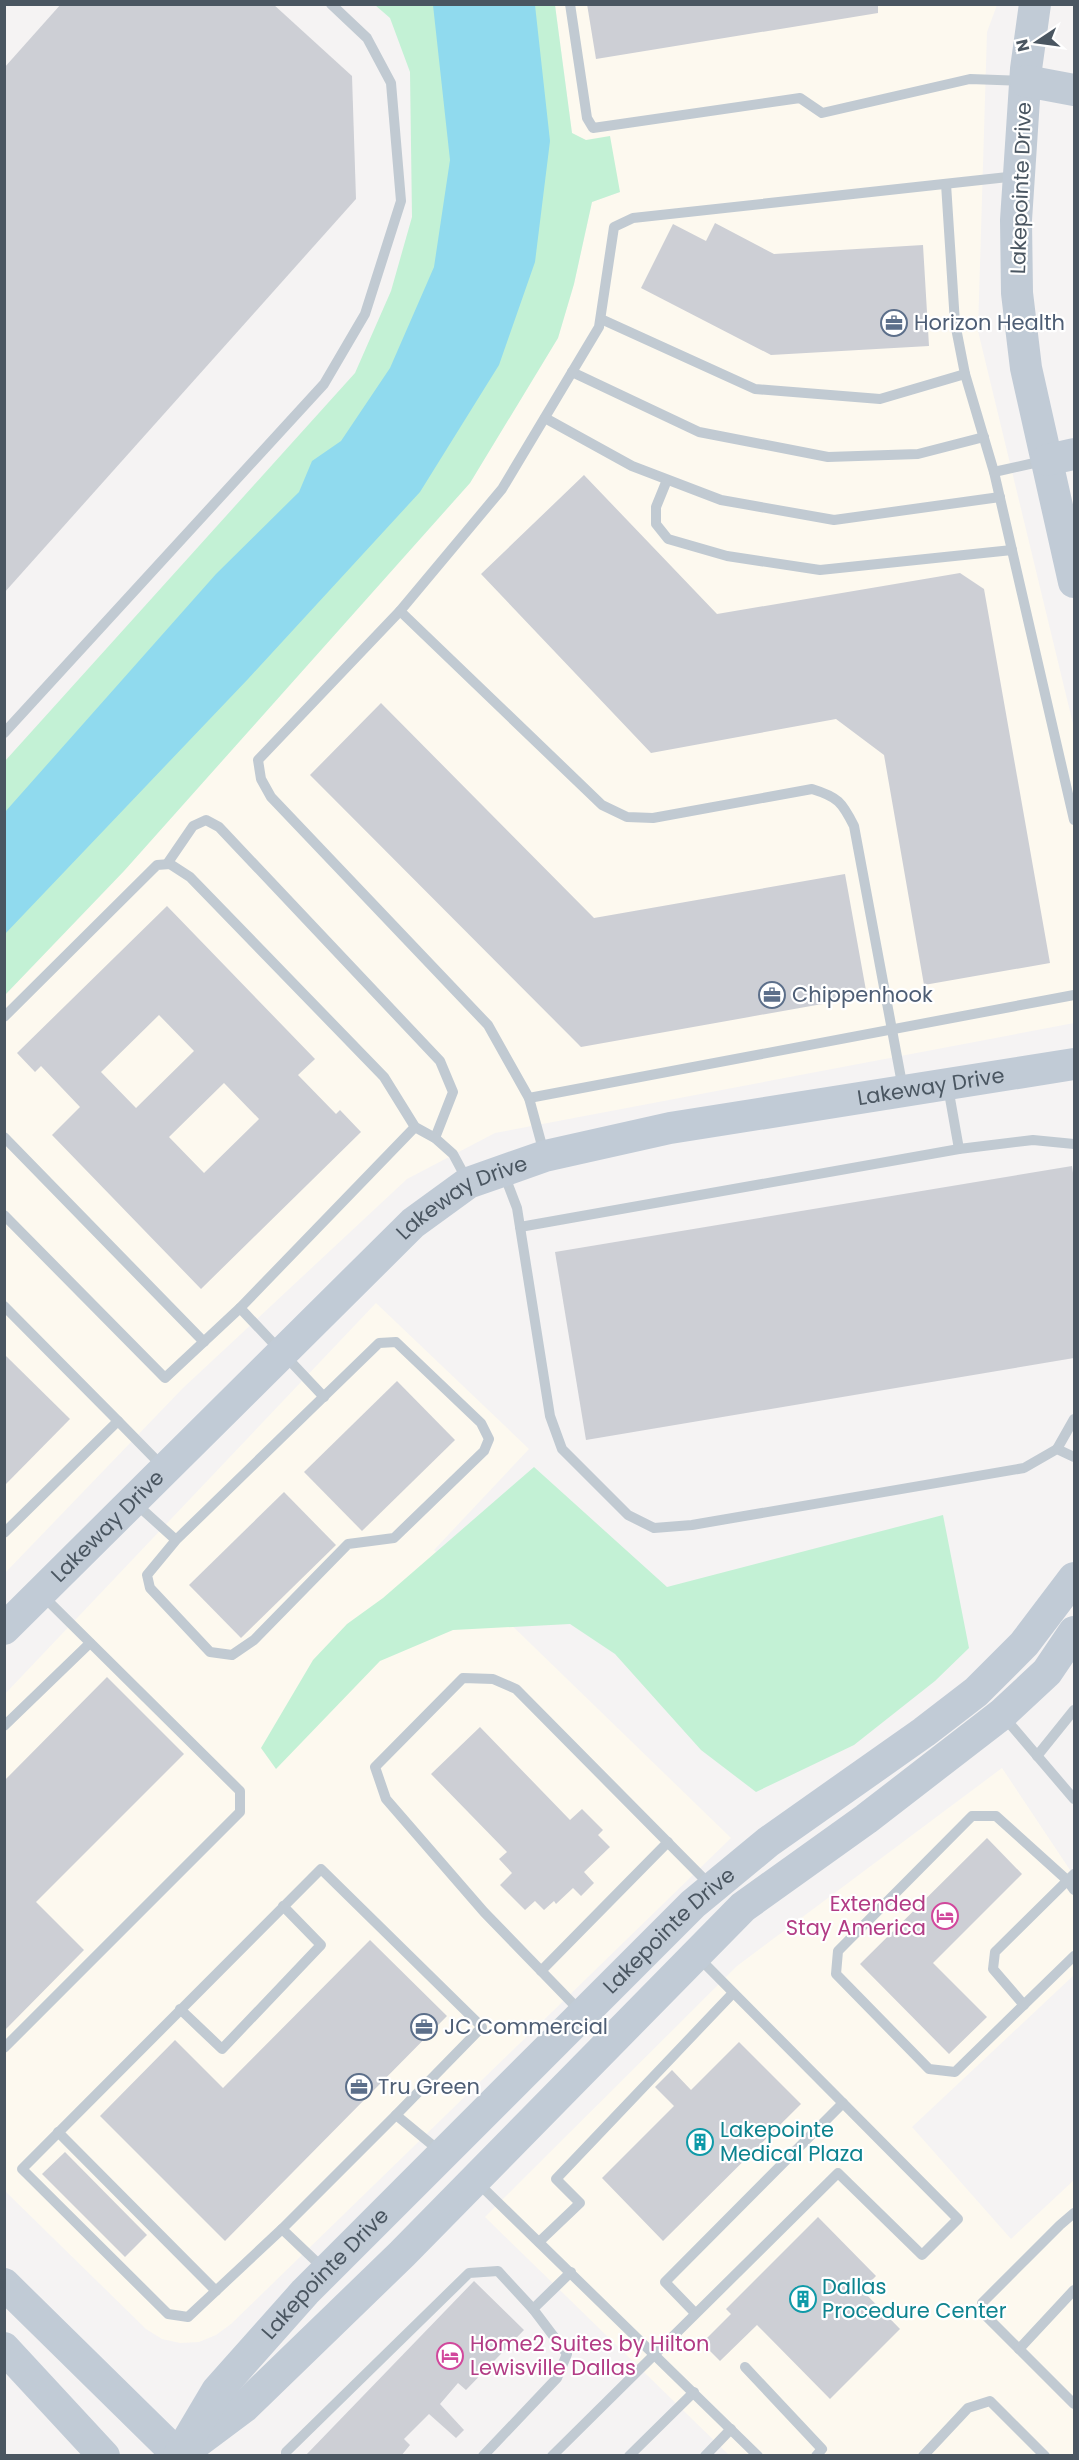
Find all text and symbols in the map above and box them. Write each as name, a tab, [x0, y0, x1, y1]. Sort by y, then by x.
north arrow	[1007, 12, 1067, 72]
text: N	[1010, 37, 1035, 54]
street label: Lakepointe Drive	[1003, 101, 1038, 275]
office icon: Horizon Health	[879, 308, 909, 338]
place label: Horizon Health	[914, 308, 1065, 337]
office icon: Chippenhook	[757, 980, 787, 1010]
place label: Chippenhook	[792, 980, 933, 1009]
street label: Lakeway Drive	[855, 1060, 1006, 1112]
street label: Lakeway Drive	[389, 1148, 531, 1246]
street label: Lakeway Drive	[44, 1463, 170, 1588]
street label: Lakepointe Drive	[596, 1860, 741, 2000]
place label: Extended Stay America	[786, 1889, 926, 1942]
hotel icon: Extended Stay America	[930, 1901, 960, 1931]
office icon: JC Commercial	[409, 2012, 439, 2042]
place label: JC Commercial	[444, 2012, 608, 2041]
office icon: Tru Green	[344, 2072, 374, 2102]
place label: Tru Green	[378, 2072, 480, 2101]
place label: Lakepointe Medical Plaza	[720, 2115, 863, 2168]
building icon: Lakepointe Medical Plaza	[685, 2127, 715, 2157]
street label: Lakepointe Drive	[255, 2201, 395, 2345]
place label: Dallas Procedure Center	[822, 2272, 1007, 2325]
building icon: Dallas Procedure Center	[788, 2284, 818, 2314]
place label: Home2 Suites by Hilton Lewisville Dallas	[470, 2329, 709, 2382]
hotel icon: Home2 Suites by Hilton Lewisville Dallas	[435, 2341, 465, 2371]

